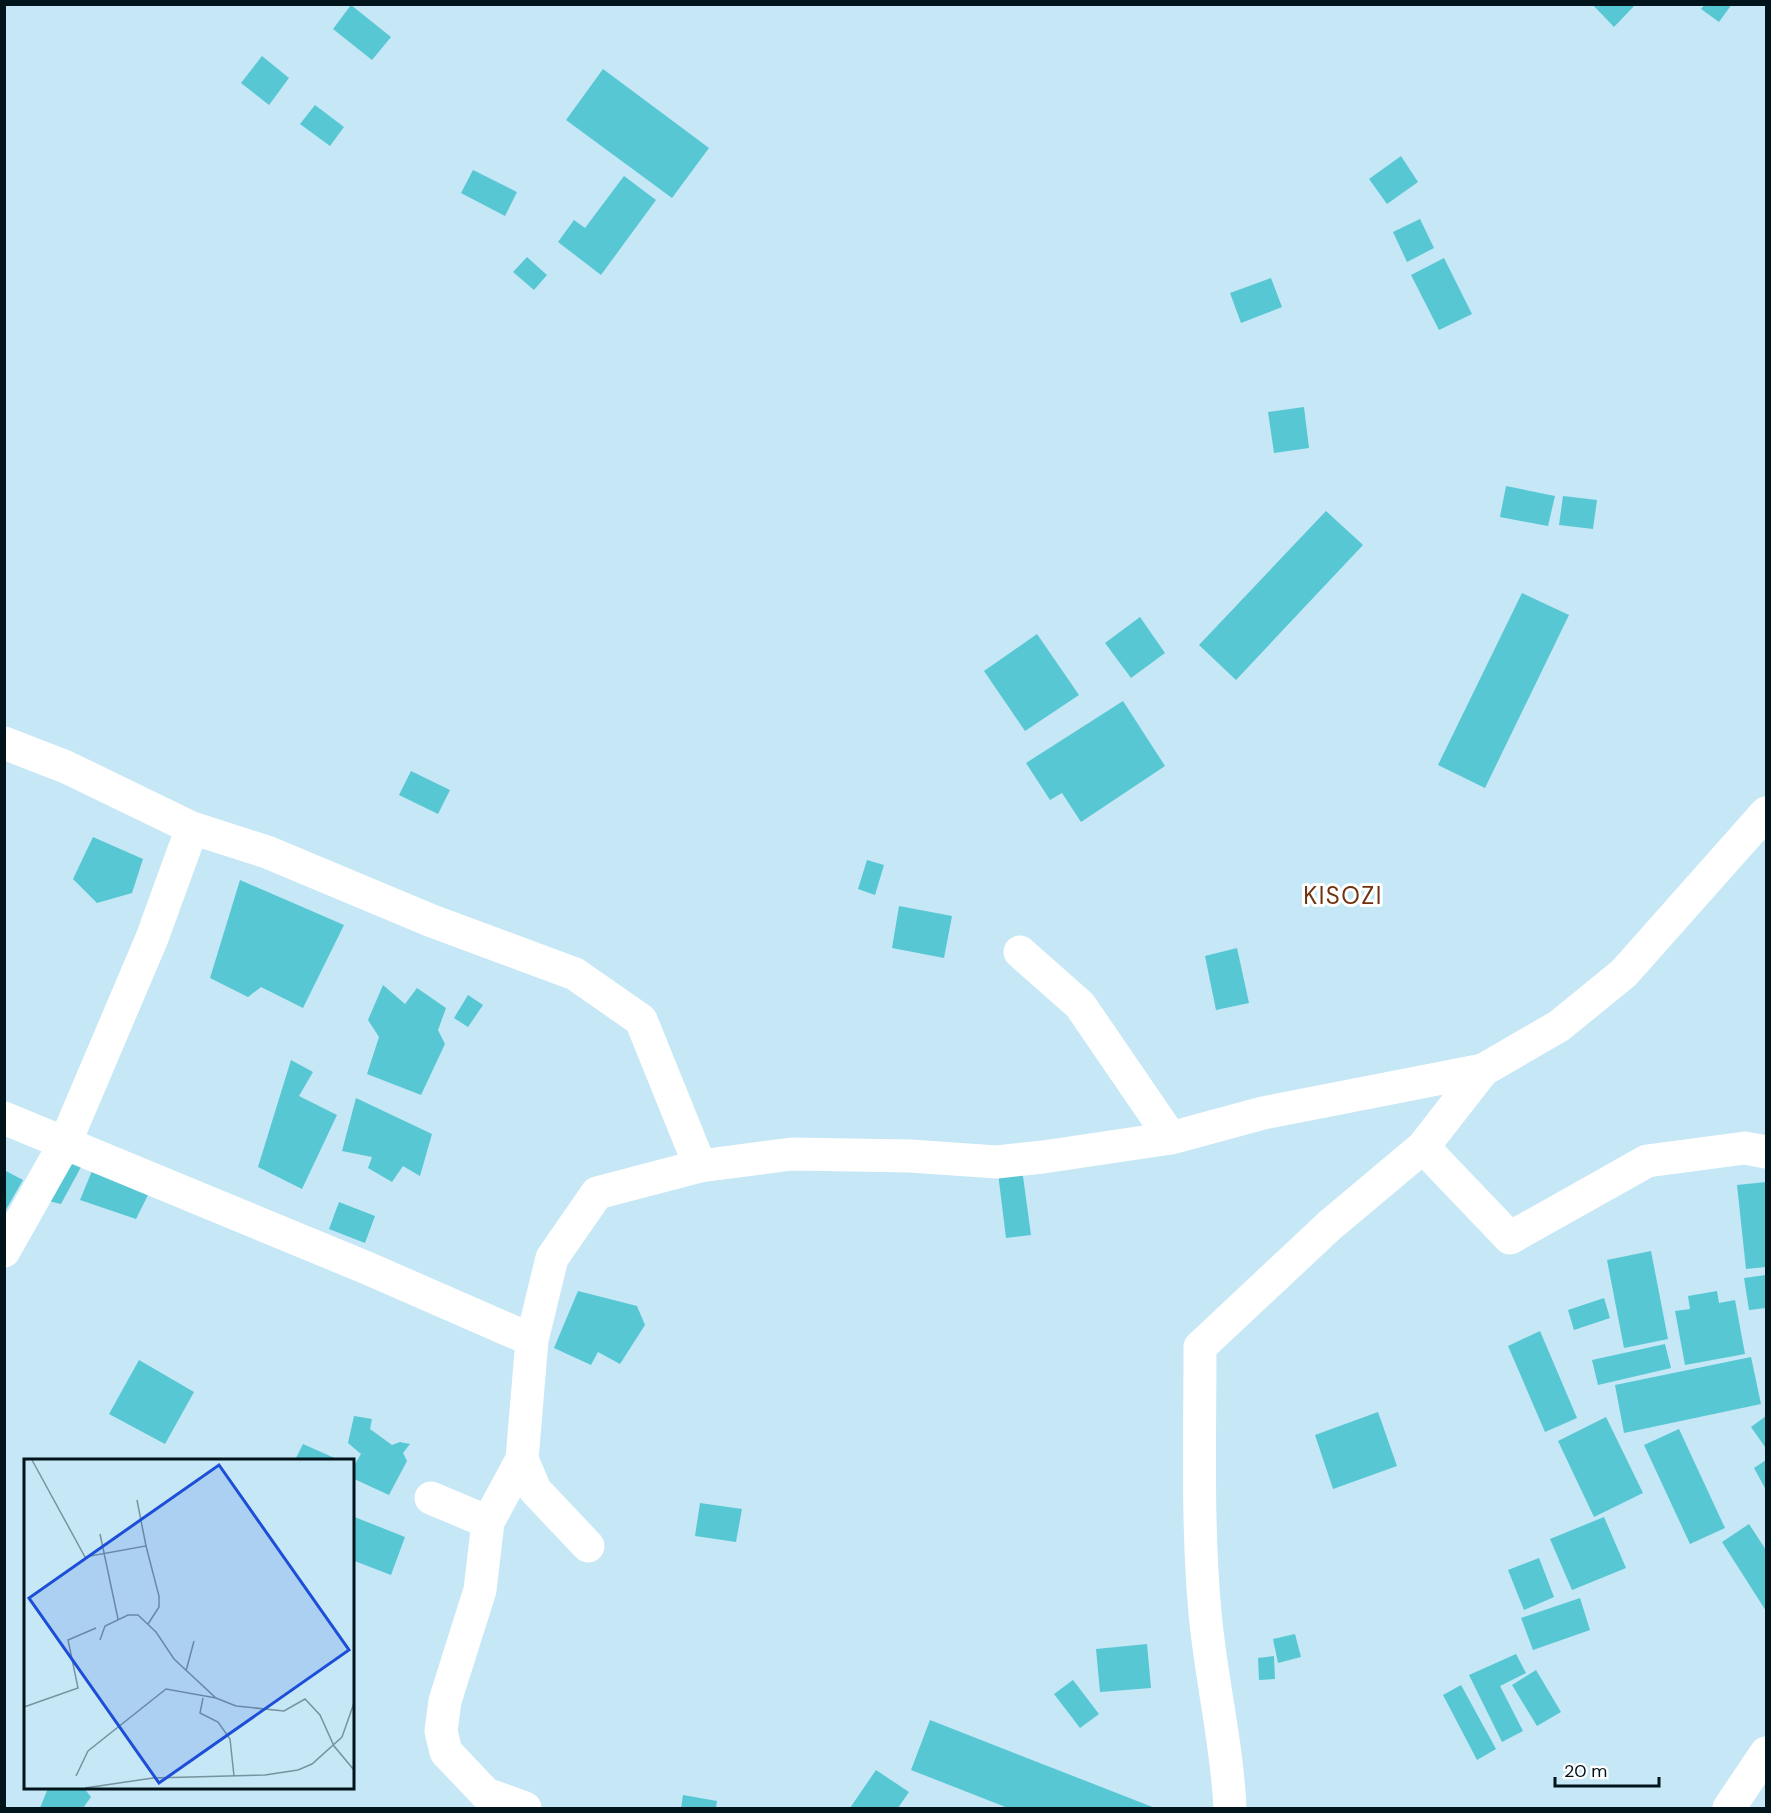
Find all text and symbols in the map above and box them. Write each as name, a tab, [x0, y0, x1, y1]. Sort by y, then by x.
district label: KISOZI	[1303, 880, 1383, 911]
inset map	[24, 1459, 354, 1789]
scale bar	[1555, 1750, 1658, 1788]
text: 20 m	[1564, 1759, 1607, 1783]

